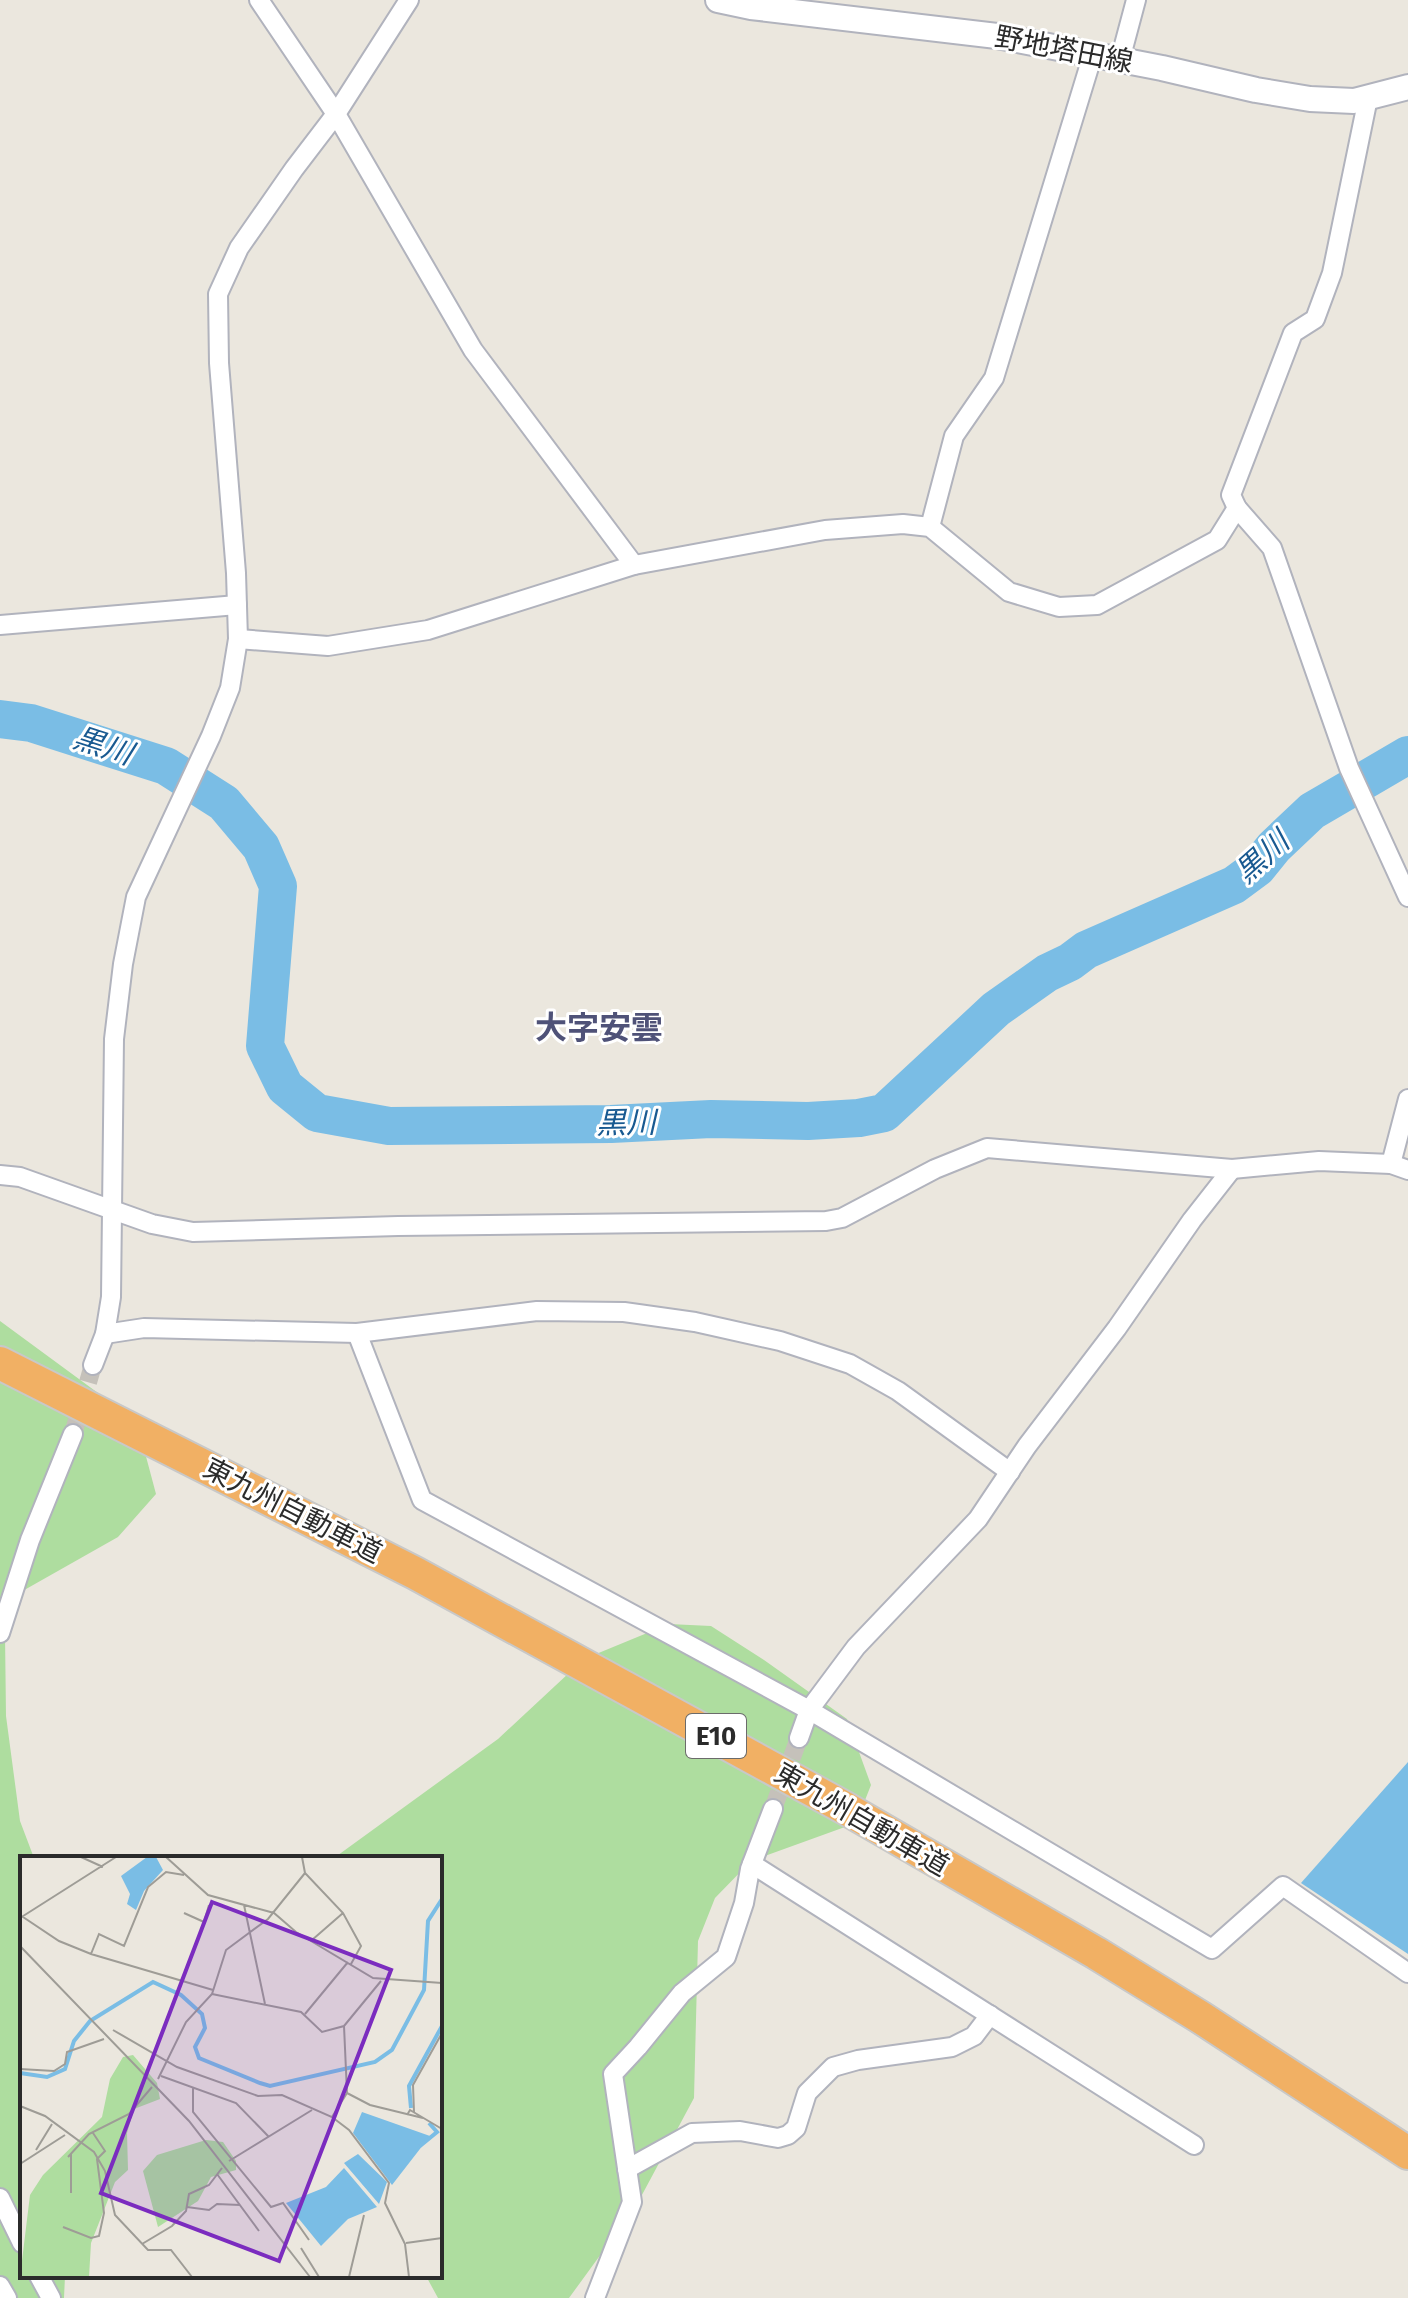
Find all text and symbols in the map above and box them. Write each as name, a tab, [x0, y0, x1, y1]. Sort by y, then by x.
street label: 野地塔田線	[992, 20, 1136, 79]
water label: 黒川	[69, 720, 140, 773]
water label: 黒川	[1228, 822, 1299, 890]
district label: 大字安雲	[535, 1009, 663, 1047]
water label: 黒川	[596, 1104, 659, 1142]
street label: 東九州自動車道	[198, 1451, 388, 1570]
road number: E10	[686, 1714, 746, 1758]
street label: 東九州自動車道	[769, 1756, 955, 1883]
inset map	[20, 1856, 442, 2278]

